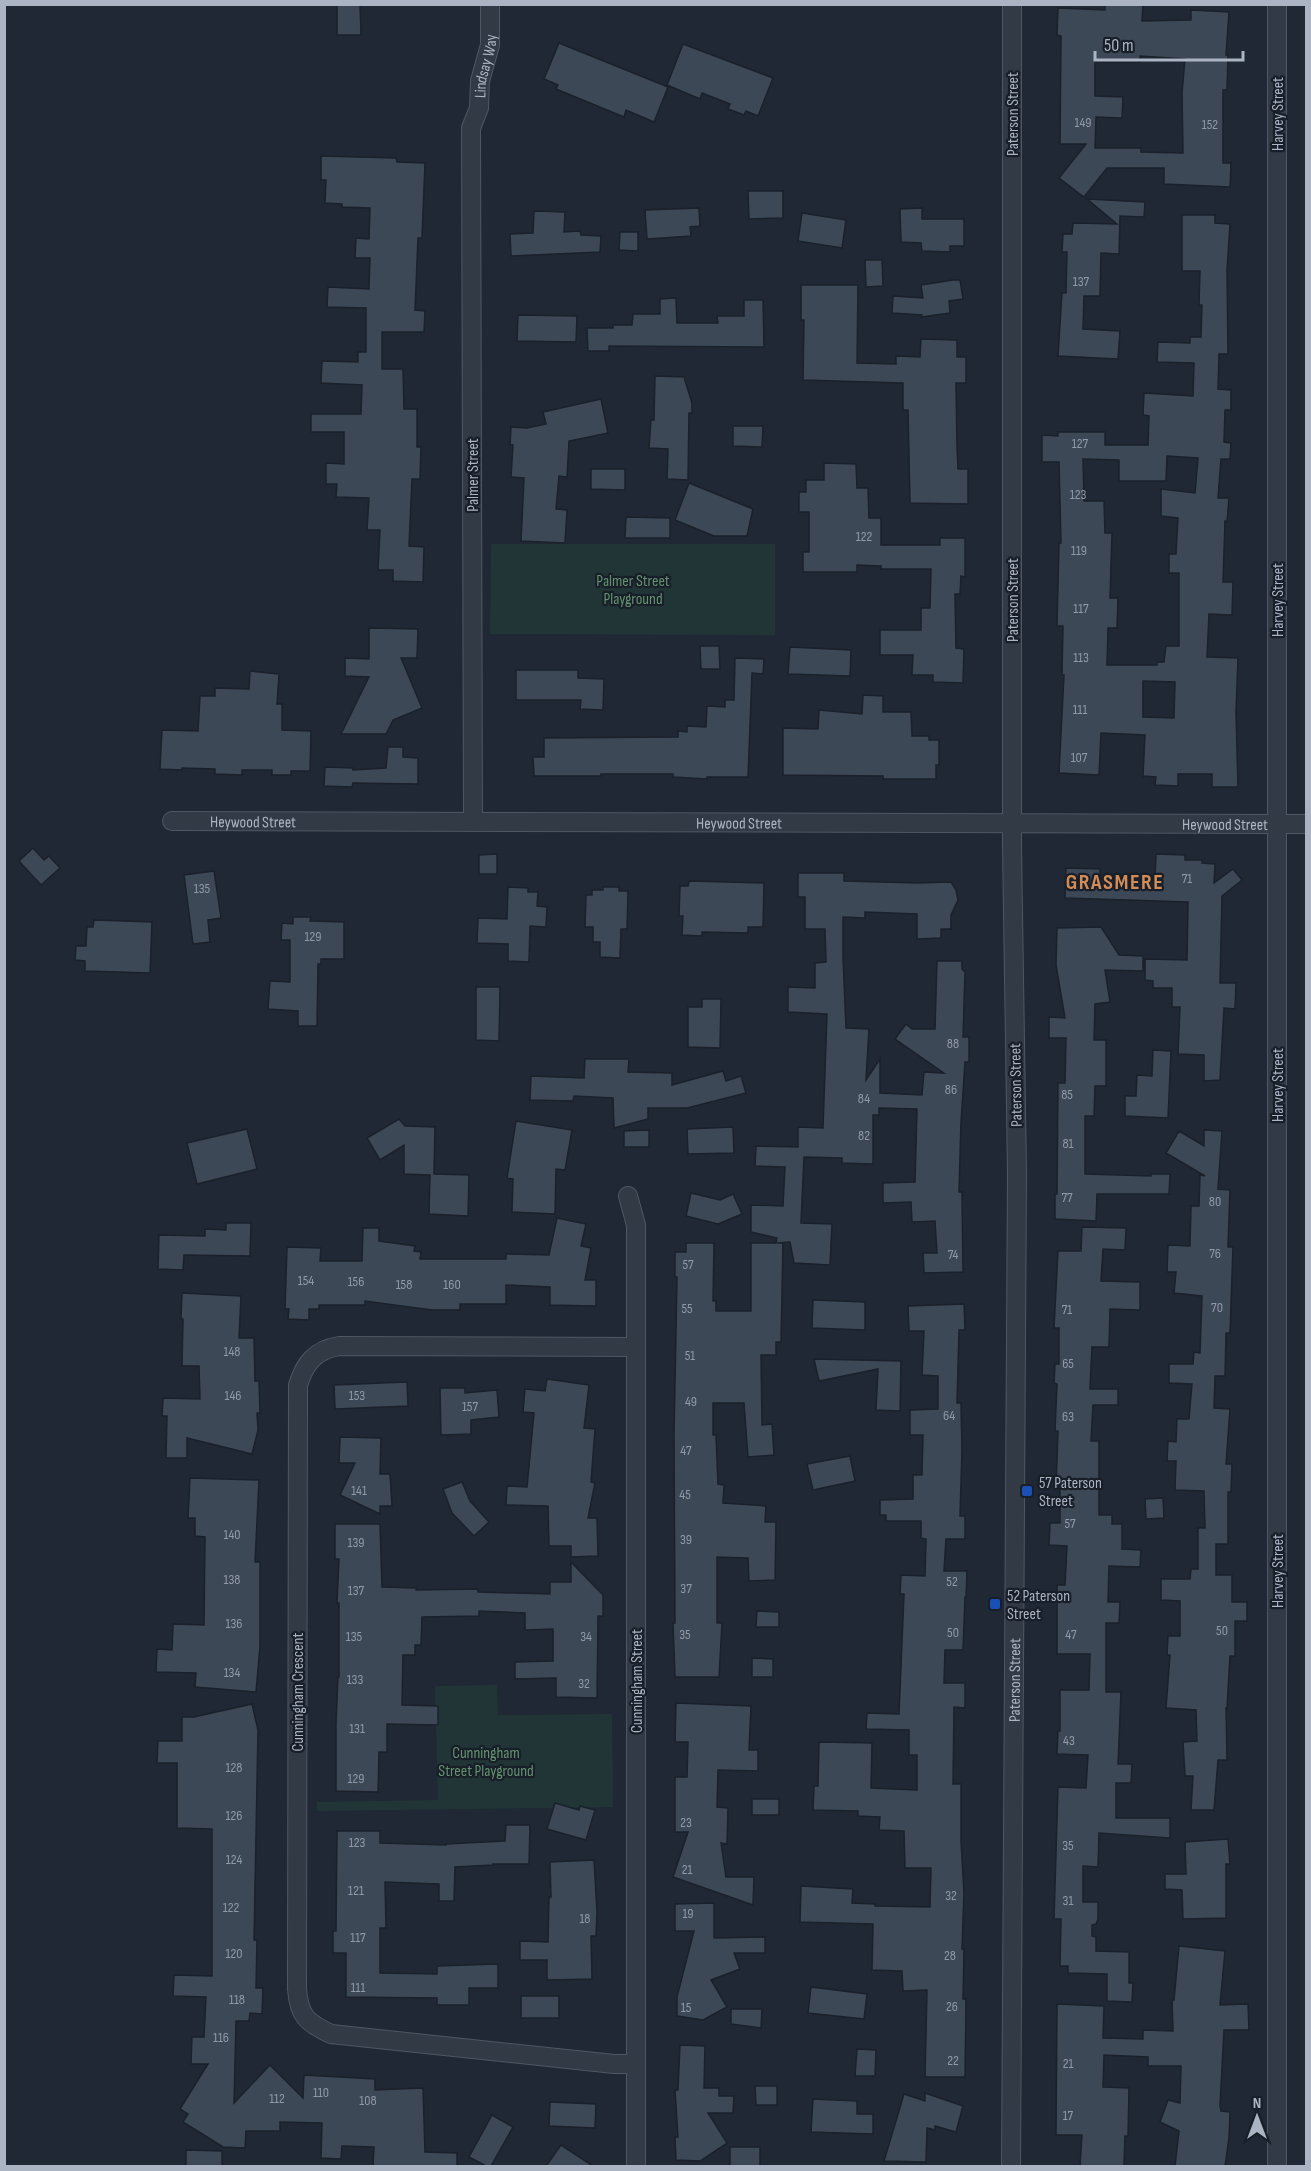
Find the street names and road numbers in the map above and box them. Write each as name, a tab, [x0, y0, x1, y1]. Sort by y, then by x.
street label: Lindsay Way	[471, 34, 501, 99]
street label: Paterson Street	[1004, 72, 1023, 156]
street label: Harvey Street	[1269, 77, 1288, 151]
street label: Palmer Street	[464, 438, 483, 512]
street label: Paterson Street	[1004, 558, 1023, 642]
street label: Harvey Street	[1269, 563, 1288, 637]
street label: Heywood Street	[210, 813, 296, 832]
street label: Heywood Street	[696, 814, 782, 834]
street label: Heywood Street	[1182, 816, 1268, 835]
street label: Paterson Street	[1006, 1043, 1027, 1127]
street label: Harvey Street	[1269, 1048, 1288, 1122]
street label: Harvey Street	[1269, 1534, 1288, 1608]
street label: Cunningham Street	[628, 1629, 647, 1733]
street label: Cunningham Crescent	[289, 1632, 308, 1751]
street label: Paterson Street	[1006, 1638, 1025, 1722]

